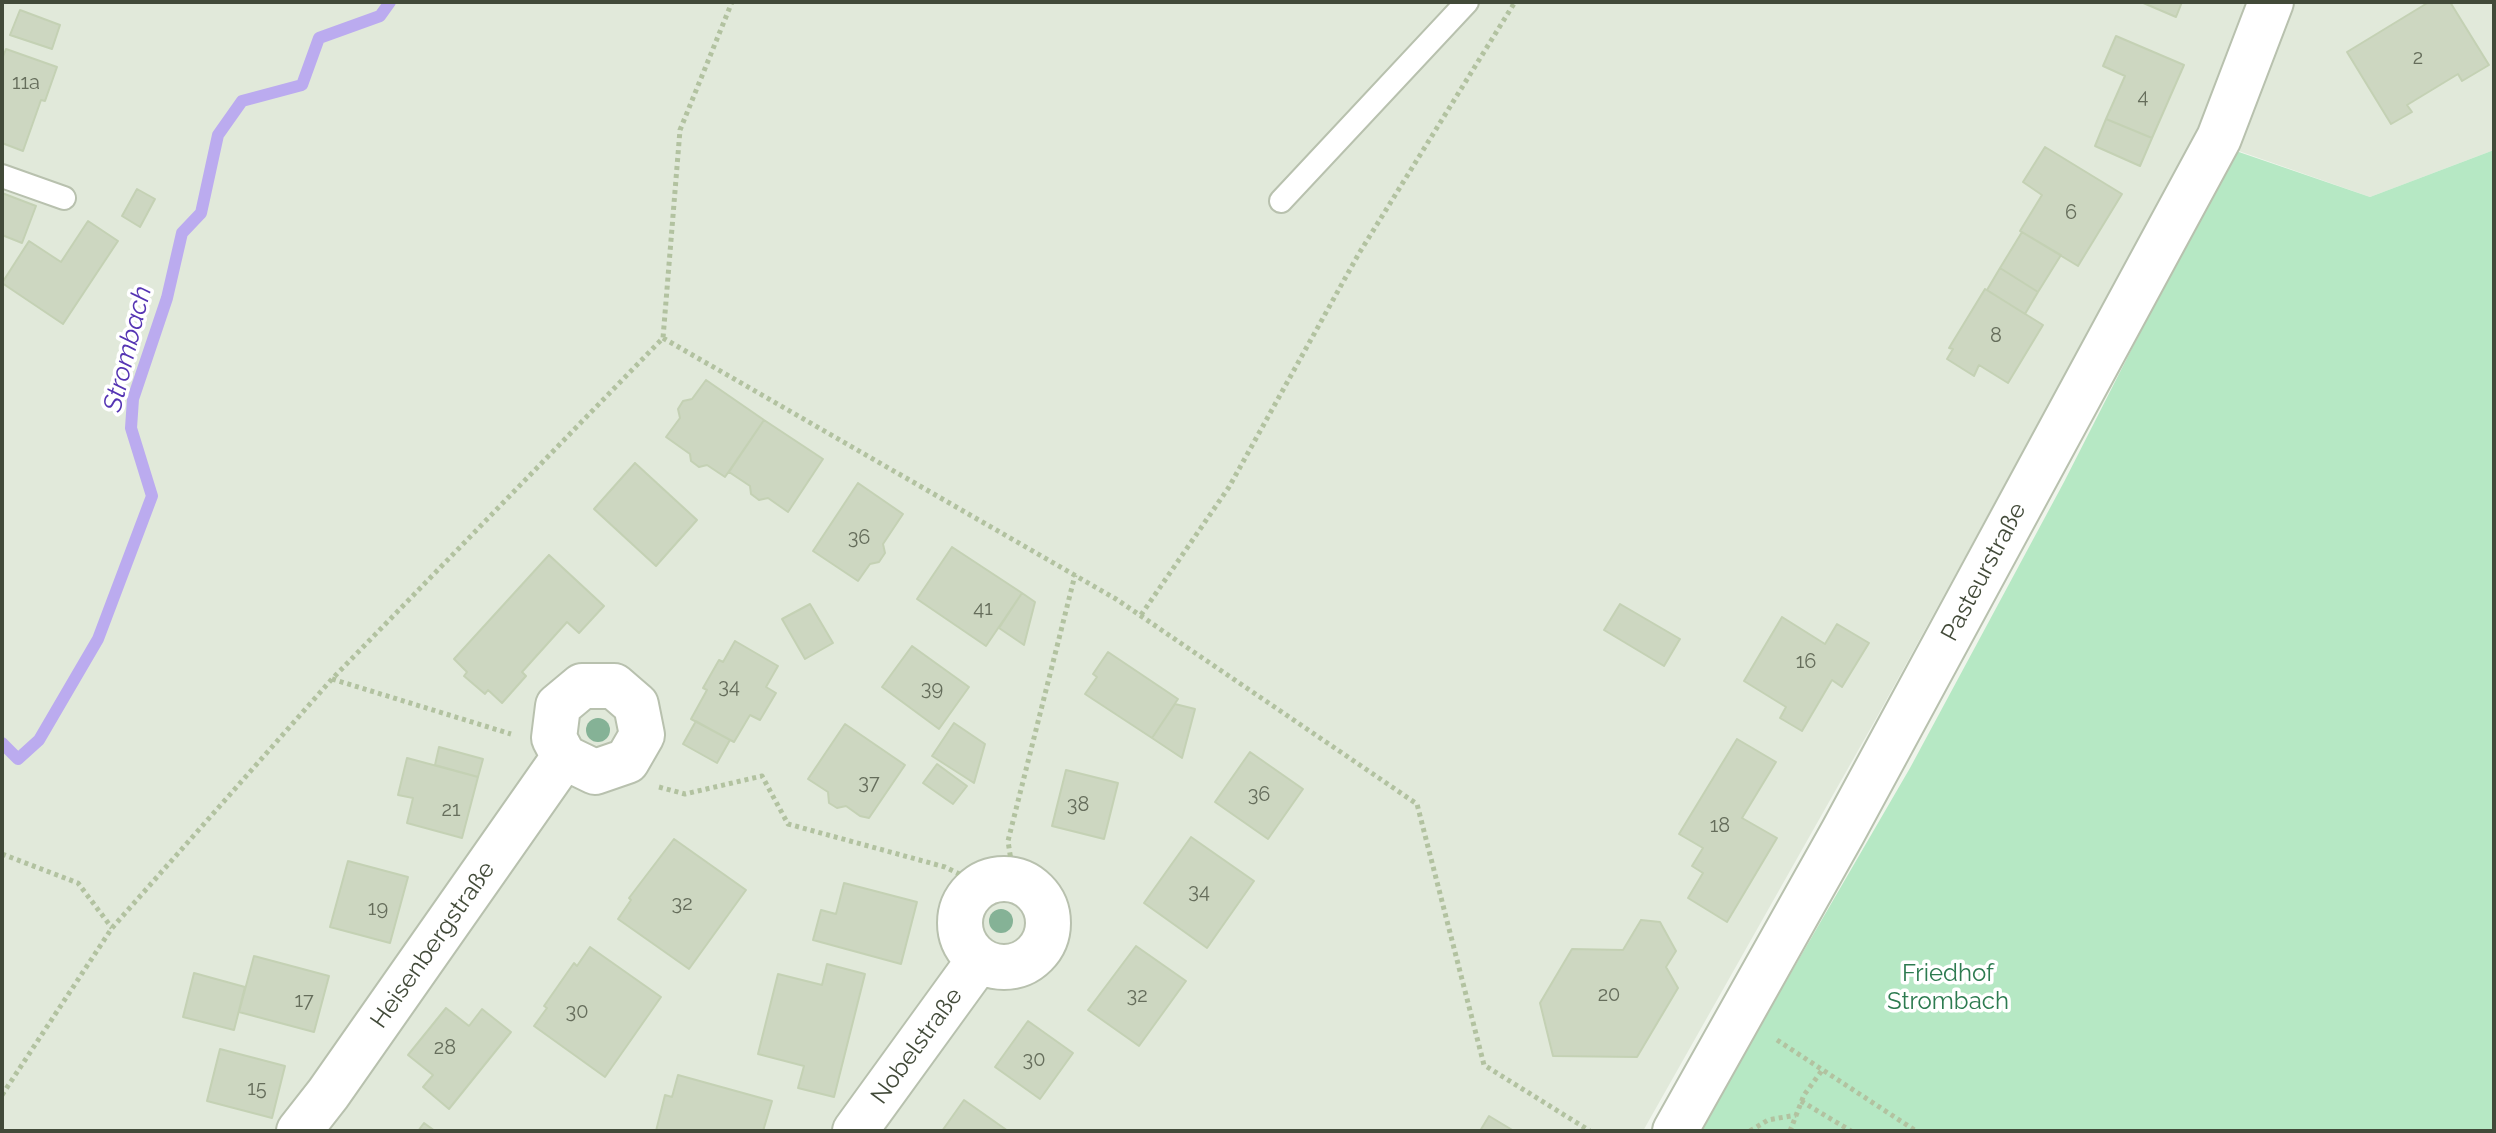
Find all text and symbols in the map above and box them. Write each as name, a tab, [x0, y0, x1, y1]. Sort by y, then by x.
house number: 2	[2413, 46, 2423, 70]
house number: 11a	[12, 71, 40, 95]
house number: 4	[2138, 85, 2148, 109]
house number: 6	[2065, 201, 2077, 225]
water label: Strombach	[97, 283, 159, 415]
house number: 8	[1990, 324, 2002, 348]
street label: Pasteurstraße	[1935, 498, 2033, 646]
house number: 36	[848, 526, 870, 550]
house number: 41	[973, 597, 993, 621]
house number: 16	[1796, 650, 1816, 674]
house number: 34	[718, 675, 740, 699]
house number: 39	[921, 677, 943, 701]
house number: 37	[858, 771, 880, 795]
house number: 36	[1248, 783, 1270, 807]
house number: 38	[1067, 793, 1089, 817]
house number: 21	[442, 798, 460, 822]
house number: 18	[1710, 814, 1730, 838]
street label: Heisenbergstraße	[365, 856, 501, 1034]
house number: 34	[1188, 880, 1210, 904]
house number: 32	[671, 892, 693, 916]
house number: 19	[368, 897, 388, 921]
park label: Friedhof Strombach	[1887, 960, 2009, 1016]
street label: Nobelstraße	[865, 982, 969, 1110]
house number: 20	[1598, 983, 1620, 1007]
house number: 32	[1126, 984, 1148, 1008]
house number: 17	[294, 989, 314, 1013]
house number: 30	[566, 1000, 588, 1024]
house number: 28	[434, 1036, 456, 1060]
house number: 30	[1023, 1048, 1045, 1072]
house number: 15	[247, 1077, 267, 1101]

